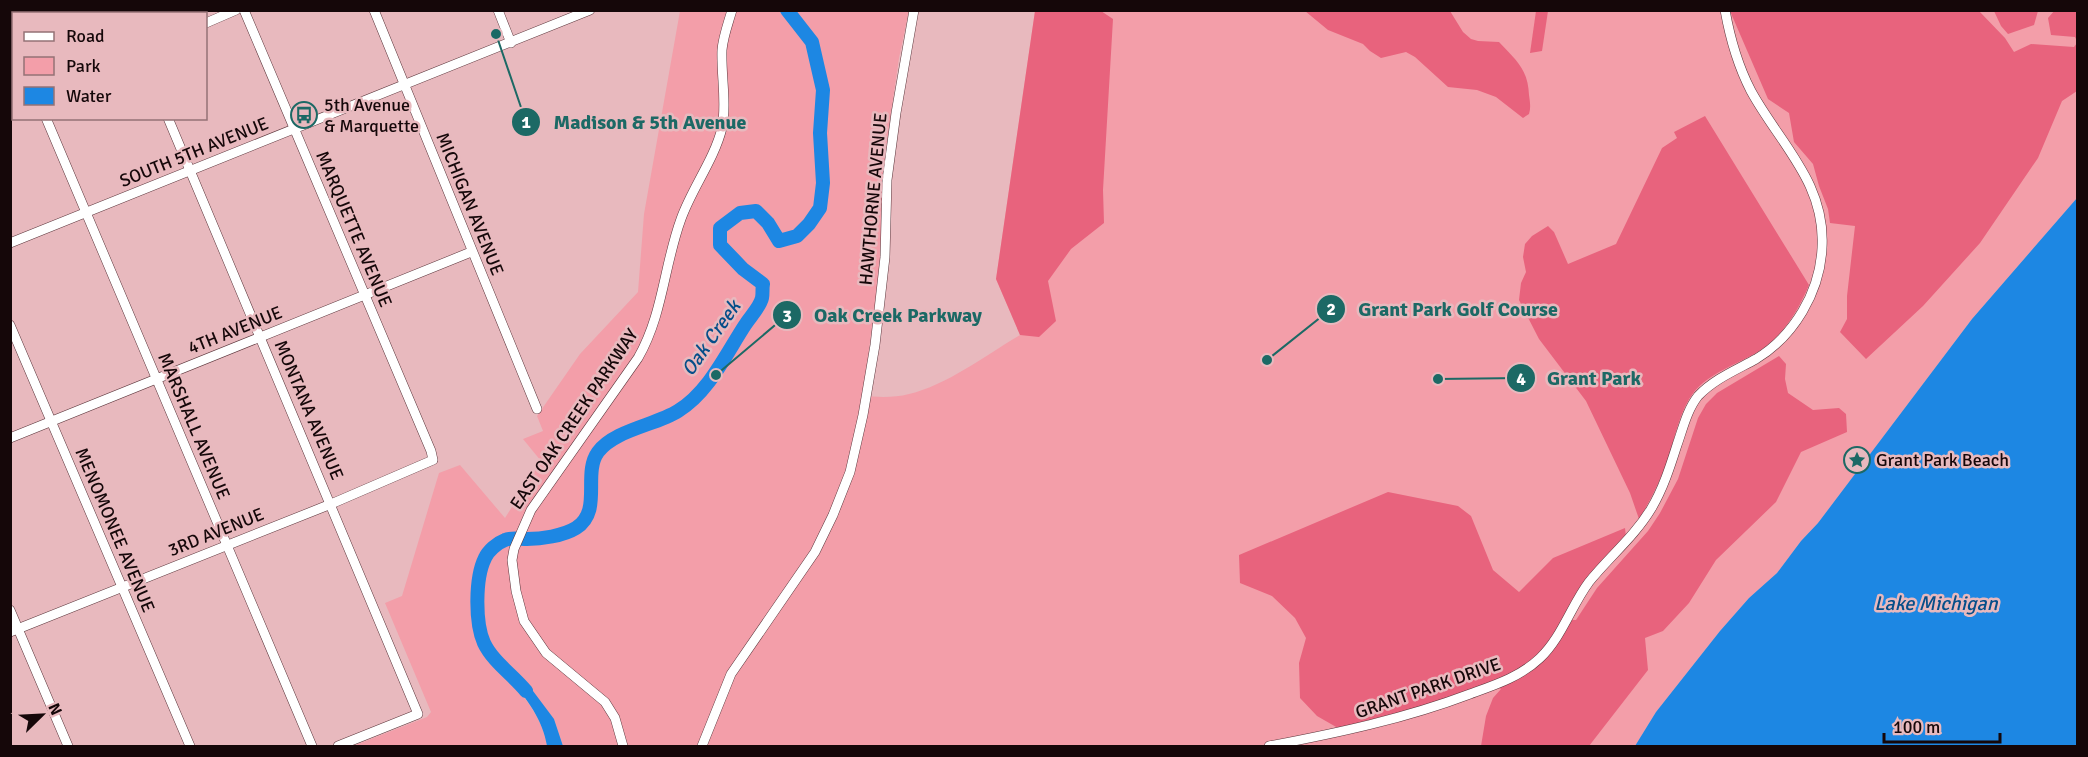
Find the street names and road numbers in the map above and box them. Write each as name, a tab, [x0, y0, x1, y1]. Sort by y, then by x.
street label: SOUTH 5TH AVENUE	[116, 112, 272, 192]
street label: HAWTHORNE AVENUE	[854, 112, 892, 286]
street label: MICHIGAN AVENUE	[431, 129, 509, 279]
street label: MARQUETTE AVENUE	[311, 148, 397, 310]
street label: 4TH AVENUE	[185, 301, 285, 359]
street label: EAST OAK CREEK PARKWAY	[505, 324, 643, 514]
street label: MONTANA AVENUE	[270, 337, 348, 483]
street label: MARSHALL AVENUE	[153, 349, 235, 503]
street label: MENOMONEE AVENUE	[70, 444, 160, 616]
street label: 3RD AVENUE	[165, 503, 267, 561]
street label: GRANT PARK DRIVE	[1352, 653, 1504, 723]

